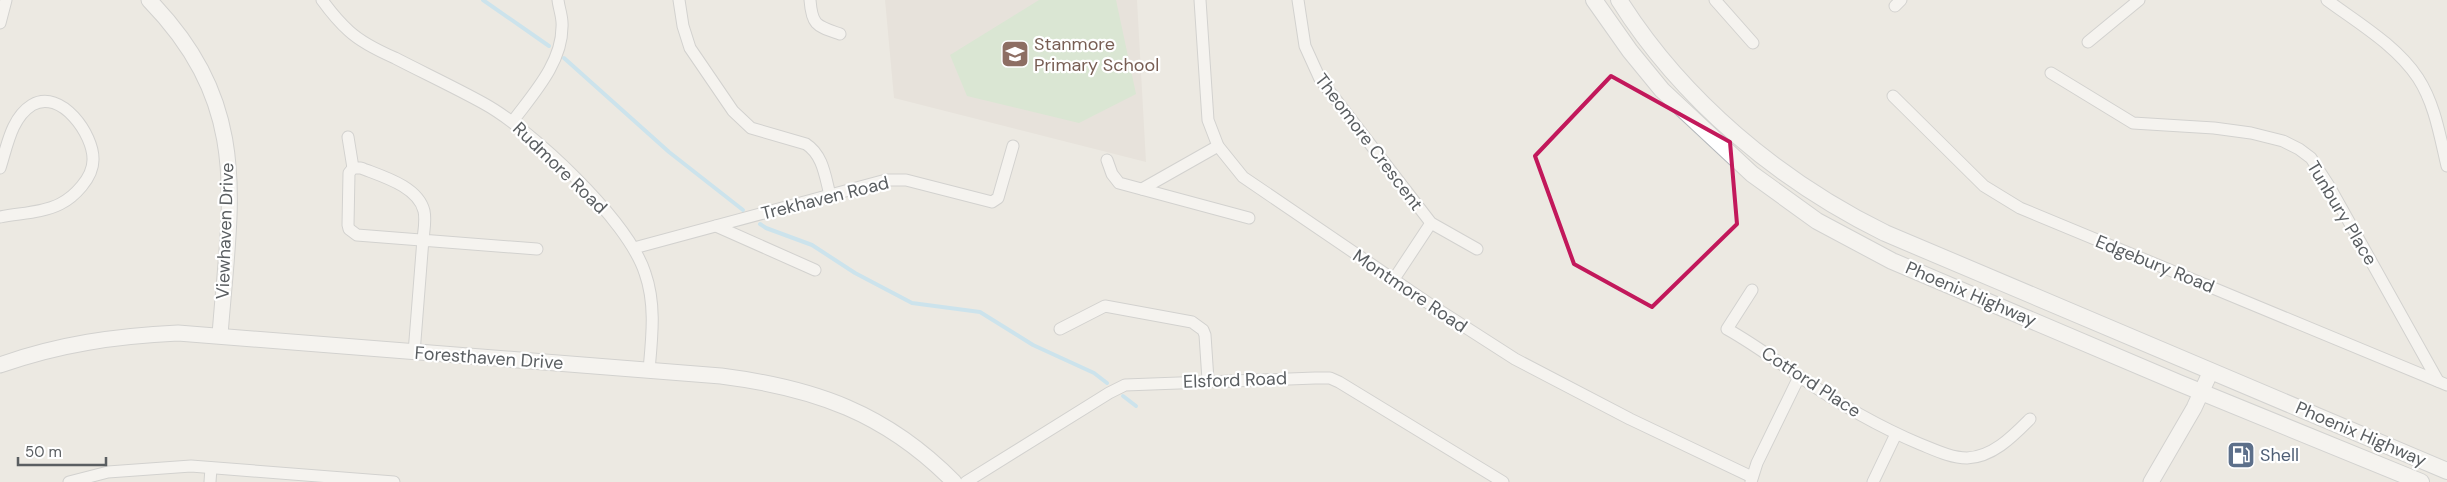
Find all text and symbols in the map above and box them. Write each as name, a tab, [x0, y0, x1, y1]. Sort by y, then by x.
place label: Stanmore Primary School	[1034, 32, 1159, 77]
school or university icon: Stanmore Primary School	[1000, 39, 1030, 69]
street label: Theomore Crescent	[1310, 69, 1428, 215]
street label: Rudmore Road	[508, 117, 612, 219]
street label: Tunbury Place	[2301, 156, 2383, 270]
street label: Viewhaven Drive	[211, 162, 239, 300]
street label: Trekhaven Road	[759, 171, 891, 225]
street label: Edgebury Road	[2092, 229, 2218, 299]
street label: Montmore Road	[1348, 244, 1472, 338]
street label: Phoenix Highway	[1902, 256, 2040, 332]
street label: Foresthaven Drive	[414, 341, 564, 375]
street label: Cotford Place	[1757, 341, 1865, 423]
street label: Elsford Road	[1183, 366, 1287, 394]
street label: Phoenix Highway	[2292, 396, 2430, 472]
scale bar	[18, 434, 105, 466]
fuel station icon: Shell	[2226, 440, 2256, 470]
text: 50 m	[25, 442, 62, 462]
place label: Shell	[2260, 443, 2299, 467]

